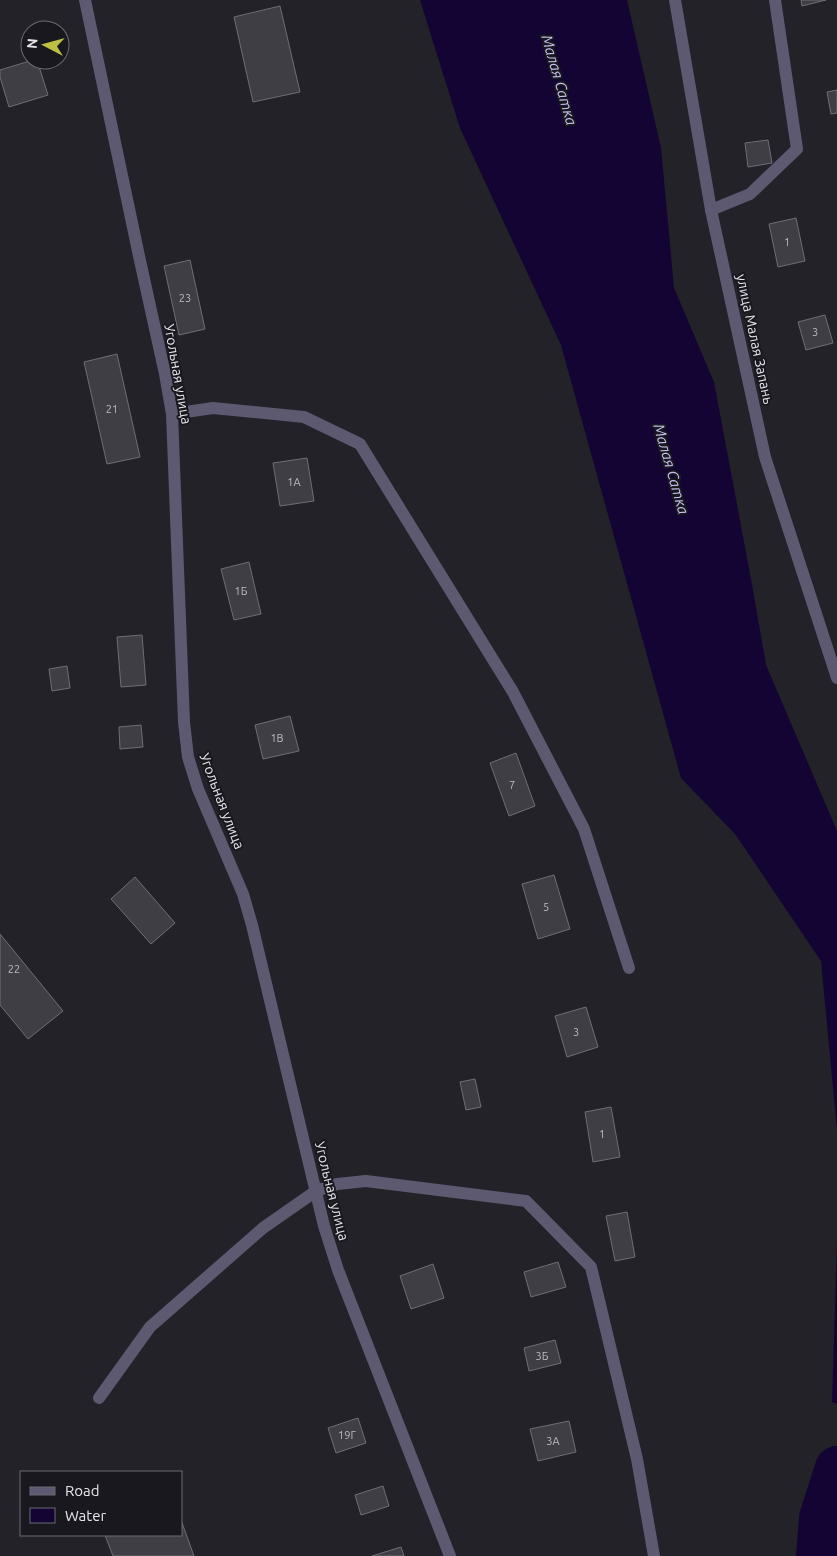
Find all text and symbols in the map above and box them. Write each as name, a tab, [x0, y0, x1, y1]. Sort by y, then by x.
north arrow	[20, 20, 70, 70]
water label: Малая Сатка	[538, 33, 581, 127]
text: N	[24, 38, 41, 50]
house number: 1	[784, 236, 790, 248]
street label: улица Малая Запань	[733, 272, 777, 406]
house number: 23	[179, 292, 191, 304]
street label: Угольная улица	[161, 323, 195, 425]
house number: 3	[812, 326, 818, 338]
house number: 21	[106, 403, 118, 415]
water label: Малая Сатка	[650, 422, 693, 516]
house number: 1А	[287, 476, 302, 488]
house number: 1Б	[235, 585, 248, 597]
house number: 1В	[270, 732, 284, 744]
street label: Угольная улица	[196, 751, 248, 851]
house number: 7	[509, 779, 515, 791]
house number: 5	[543, 901, 549, 913]
house number: 22	[8, 963, 20, 975]
house number: 3	[573, 1026, 579, 1038]
house number: 1	[599, 1128, 605, 1140]
street label: Угольная улица	[312, 1140, 352, 1242]
house number: 3Б	[536, 1350, 549, 1362]
house number: 19Г	[338, 1429, 356, 1441]
house number: 3А	[546, 1435, 561, 1447]
legend	[20, 1471, 182, 1536]
text: Road	[65, 1482, 100, 1499]
text: Water	[65, 1507, 106, 1524]

